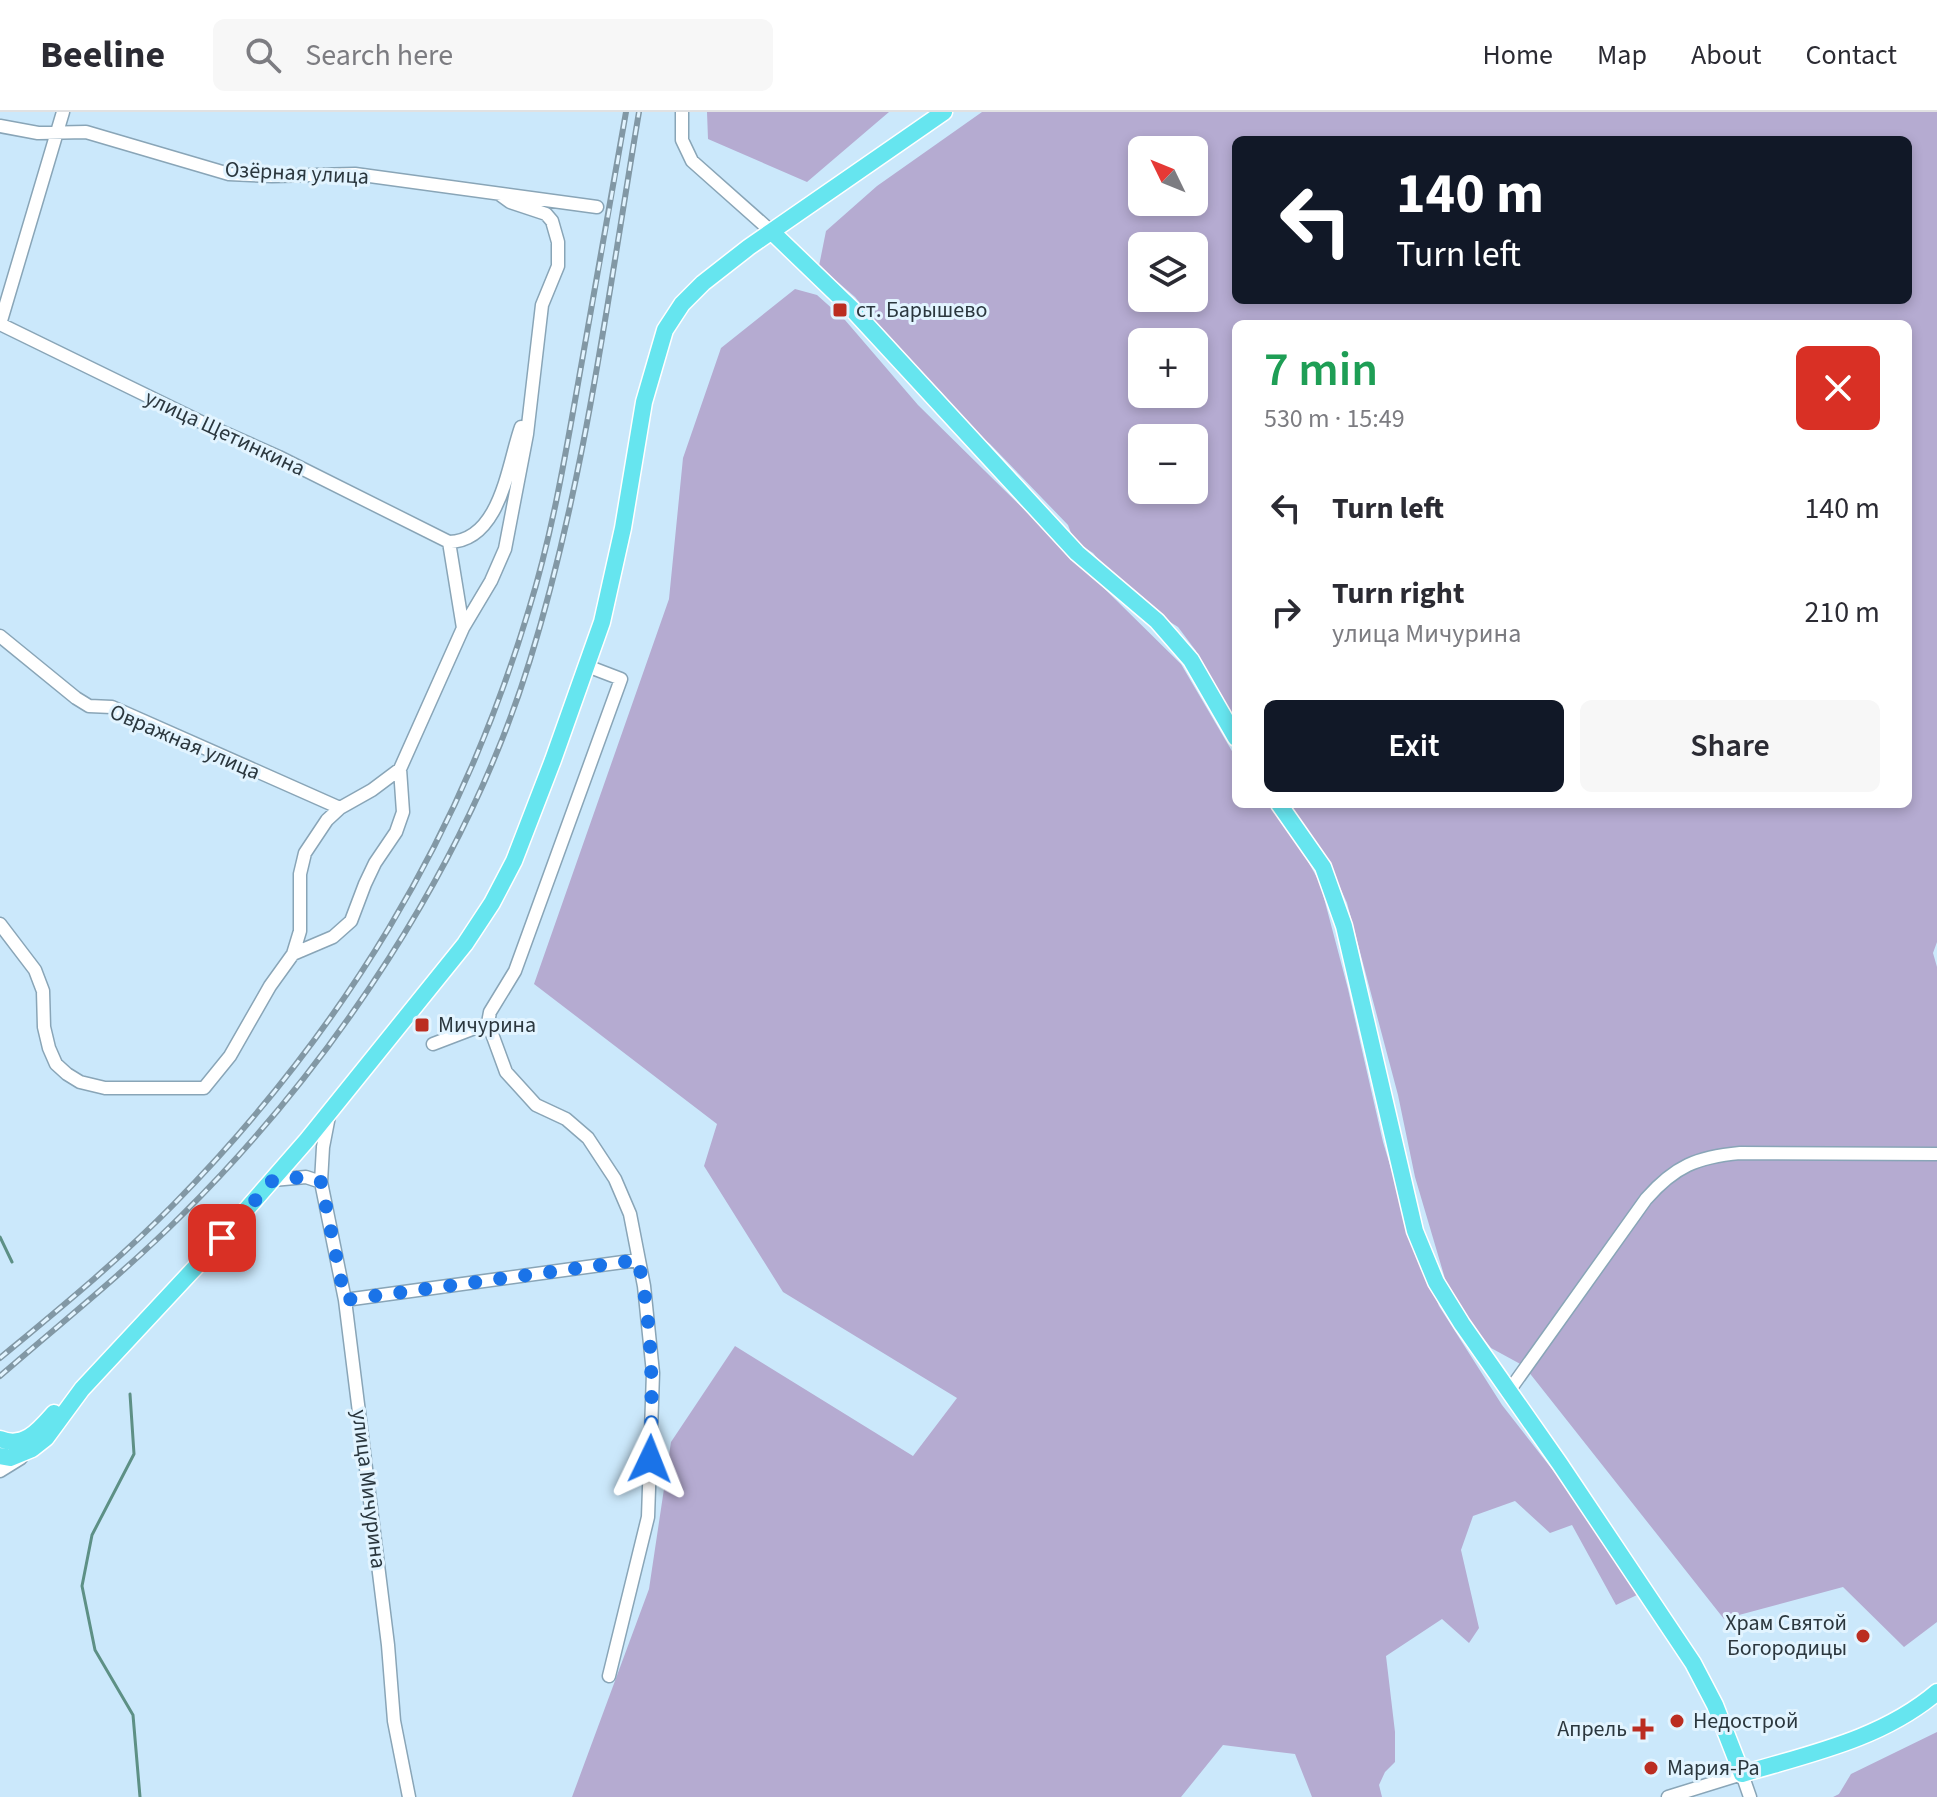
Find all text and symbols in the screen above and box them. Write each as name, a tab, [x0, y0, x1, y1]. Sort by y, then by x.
search box	[213, 19, 773, 91]
text: Beeline	[40, 28, 165, 82]
icon: search	[241, 33, 285, 77]
text: Search here	[305, 34, 453, 77]
text: Home	[1482, 35, 1553, 75]
text: Map	[1597, 35, 1647, 75]
text: About	[1691, 35, 1762, 75]
text: Contact	[1806, 35, 1897, 75]
north arrow	[1128, 136, 1208, 216]
map controls	[1128, 136, 1208, 504]
street label: Озёрная улица	[224, 153, 370, 193]
text: 140 m	[1396, 155, 1544, 234]
icon: left	[1264, 168, 1368, 272]
text: Turn left	[1396, 229, 1521, 280]
button: layers	[1128, 232, 1208, 312]
place label: ст. Барышево	[856, 294, 987, 326]
marker: ст. Барышево	[831, 301, 849, 319]
button: +	[1128, 328, 1208, 408]
text: 7 min	[1264, 336, 1378, 404]
button: close	[1796, 346, 1880, 430]
street label: улица Щетинкина	[139, 382, 311, 484]
text: 530 m · 15:49	[1264, 400, 1405, 437]
button: −	[1128, 424, 1208, 504]
icon: left	[1264, 486, 1308, 530]
text: Turn left	[1332, 487, 1444, 530]
text: 140 m	[1804, 487, 1880, 530]
text: Turn right	[1332, 572, 1464, 615]
icon: right	[1264, 590, 1308, 634]
text: 210 m	[1804, 591, 1880, 634]
text: улица Мичурина	[1332, 615, 1521, 652]
street label: Овражная улица	[105, 696, 265, 788]
button: Exit	[1264, 700, 1564, 792]
button: Share	[1580, 700, 1880, 792]
place label: Мичурина	[438, 1009, 536, 1041]
marker: Мичурина	[413, 1016, 431, 1034]
pin	[188, 1204, 256, 1272]
icon: arrive	[200, 1216, 244, 1260]
street label: улица Мичурина	[343, 1408, 395, 1570]
position arrow	[608, 1417, 692, 1501]
place label: Храм Святой Богородицы	[1725, 1607, 1847, 1664]
marker: Храм Святой Богородицы	[1854, 1627, 1872, 1645]
place label: Недострой	[1693, 1705, 1798, 1737]
marker: Недострой	[1668, 1712, 1686, 1730]
place label: Апрель	[1557, 1713, 1627, 1745]
marker: Апрель	[1634, 1720, 1652, 1738]
place label: Мария-Ра	[1667, 1752, 1760, 1784]
marker: Мария-Ра	[1642, 1759, 1660, 1777]

